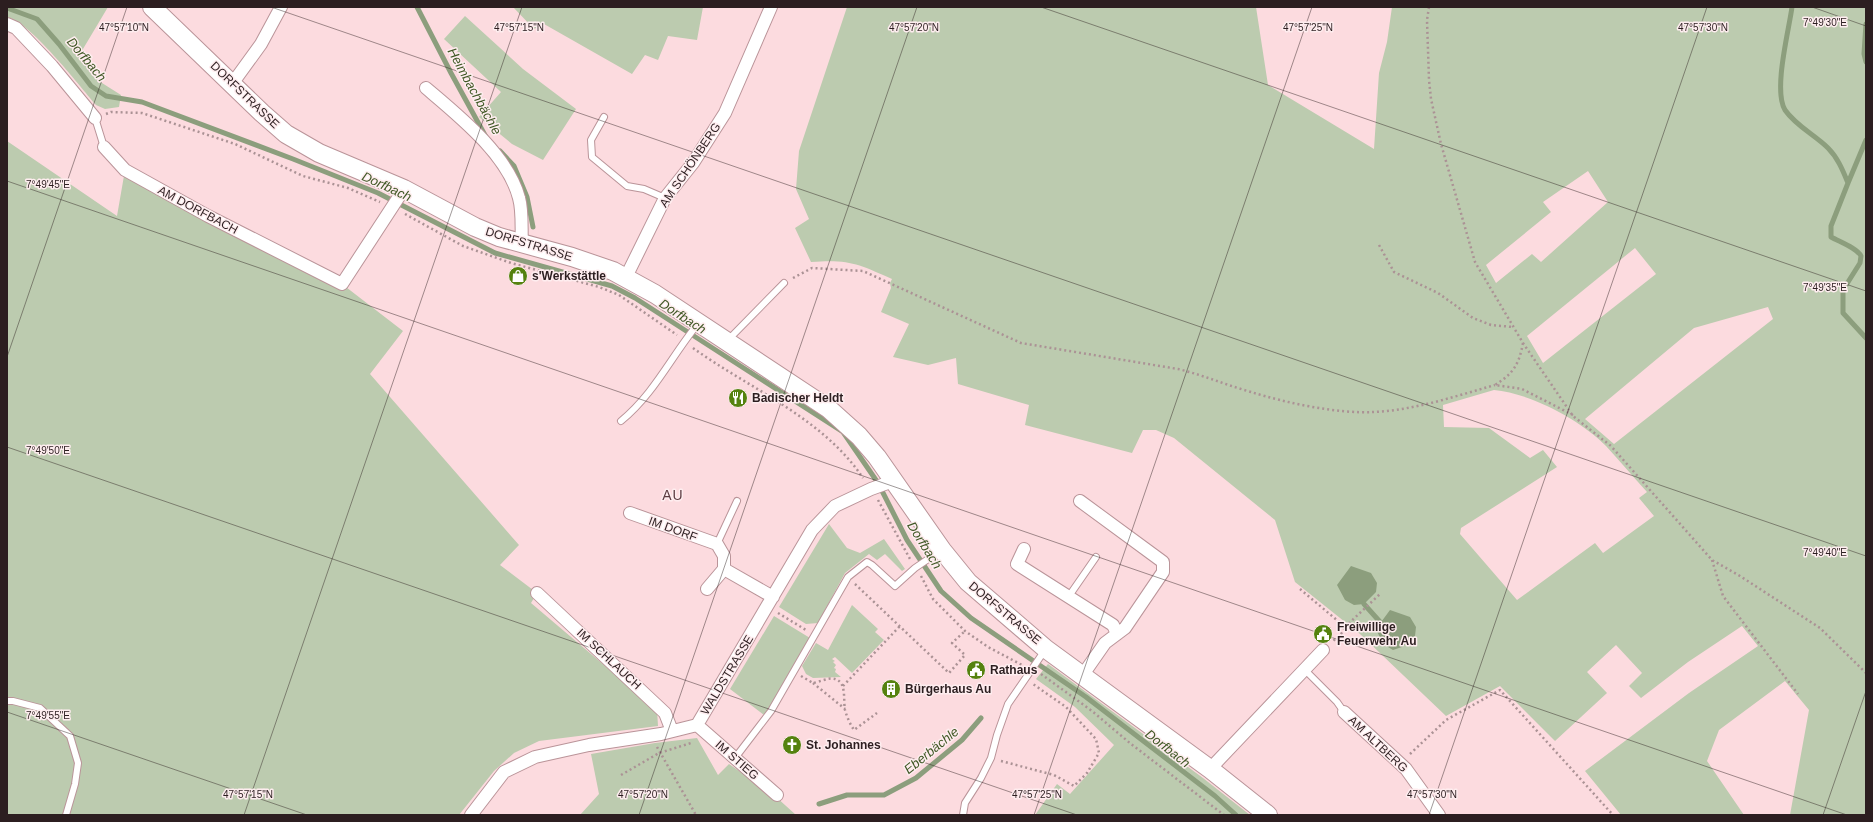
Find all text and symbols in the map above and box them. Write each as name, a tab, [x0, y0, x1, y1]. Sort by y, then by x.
text: 7°49'30"E	[1803, 17, 1847, 28]
text: 47°57'10"N	[99, 22, 149, 33]
text: 47°57'15"N	[494, 22, 544, 33]
text: 47°57'20"N	[889, 22, 939, 33]
text: 47°57'25"N	[1283, 22, 1333, 33]
text: 47°57'30"N	[1678, 22, 1728, 33]
water label: Dorfbach	[64, 34, 109, 84]
water label: Heimbachbächle	[445, 45, 505, 137]
street label: DORFSTRASSE	[208, 59, 282, 131]
street label: AM SCHÖNBERG	[657, 120, 723, 210]
water label: Dorfbach	[360, 169, 414, 204]
text: 7°49'45"E	[26, 179, 70, 190]
street label: AM DORFBACH	[156, 183, 240, 237]
street label: DORFSTRASSE	[484, 224, 574, 264]
shop icon: s'Werkstättle	[507, 265, 529, 287]
place label: s'Werkstättle	[532, 269, 606, 283]
text: 7°49'35"E	[1803, 282, 1847, 293]
water label: Dorfbach	[657, 296, 709, 337]
restaurant icon: Badischer Heldt	[727, 387, 749, 409]
place label: Badischer Heldt	[752, 391, 843, 405]
text: 7°49'50"E	[26, 445, 70, 456]
district label: AU	[662, 487, 684, 503]
street label: IM DORF	[647, 514, 699, 544]
water label: Dorfbach	[904, 519, 945, 572]
text: 7°49'40"E	[1803, 547, 1847, 558]
street label: DORFSTRASSE	[966, 579, 1044, 647]
place label: Freiwillige Feuerwehr Au	[1337, 620, 1417, 648]
public building icon: Freiwillige Feuerwehr Au	[1312, 623, 1334, 645]
street label: IM SCHLAUCH	[574, 626, 644, 692]
street label: WALDSTRASSE	[698, 633, 756, 717]
public building icon: Rathaus	[965, 659, 987, 681]
place label: Rathaus	[990, 663, 1038, 677]
building icon: Bürgerhaus Au	[880, 678, 902, 700]
place label: Bürgerhaus Au	[905, 682, 991, 696]
text: 7°49'55"E	[26, 710, 70, 721]
street label: AM ALTBERG	[1346, 713, 1410, 775]
water label: Eberbächle	[901, 724, 962, 777]
water label: Dorfbach	[1142, 726, 1193, 771]
church icon: St. Johannes	[781, 734, 803, 756]
street label: IM STIEG	[713, 737, 761, 783]
place label: St. Johannes	[806, 738, 881, 752]
text: 47°57'15"N	[223, 789, 273, 800]
text: 47°57'20"N	[618, 789, 668, 800]
text: 47°57'25"N	[1012, 789, 1062, 800]
text: 47°57'30"N	[1407, 789, 1457, 800]

